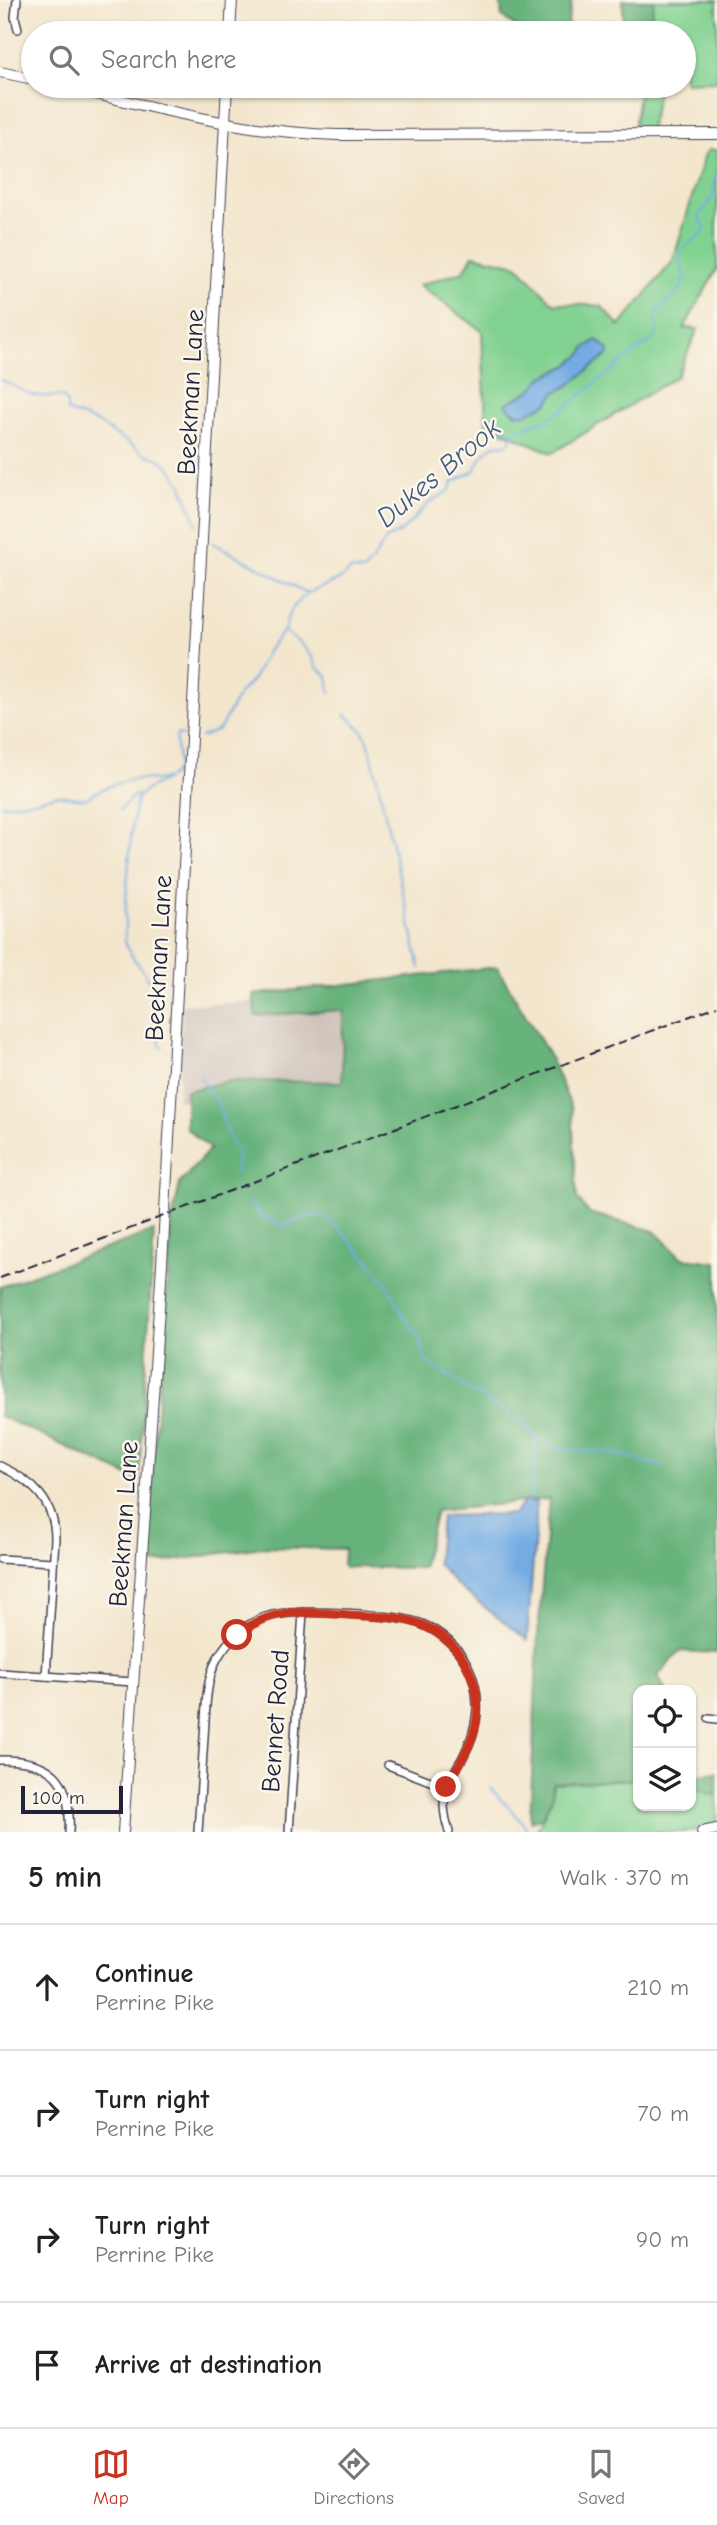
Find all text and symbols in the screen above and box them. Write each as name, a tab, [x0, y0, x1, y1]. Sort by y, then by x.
search box	[21, 21, 696, 98]
icon: search	[45, 41, 83, 79]
text: Search here	[101, 45, 236, 75]
street label: Beekman Lane	[172, 308, 210, 476]
water label: Dukes Brook	[370, 411, 507, 534]
street label: Beekman Lane	[140, 874, 178, 1042]
street label: Beekman Lane	[103, 1440, 145, 1608]
route start	[221, 1619, 252, 1650]
street label: Bennet Road	[256, 1649, 296, 1794]
map controls	[633, 1685, 696, 1811]
button: locate	[633, 1685, 696, 1748]
button: layers	[633, 1748, 696, 1811]
route end	[430, 1771, 461, 1802]
scale bar	[21, 1783, 122, 1815]
text: 100 m	[32, 1787, 85, 1809]
text: 5 min	[28, 1860, 102, 1895]
text: Walk · 370 m	[560, 1864, 689, 1891]
text: Continue	[95, 1959, 193, 1989]
icon: ahead	[28, 1968, 66, 2006]
text: 210 m	[627, 1974, 689, 2001]
text: Perrine Pike	[95, 1989, 214, 2016]
text: Turn right	[95, 2085, 209, 2115]
icon: right	[28, 2094, 66, 2132]
text: 70 m	[637, 2100, 689, 2127]
text: Perrine Pike	[95, 2115, 214, 2142]
text: Turn right	[95, 2211, 209, 2241]
icon: right	[28, 2220, 66, 2258]
text: 90 m	[636, 2226, 689, 2253]
text: Perrine Pike	[95, 2241, 214, 2268]
icon: arrive	[28, 2346, 66, 2384]
text: Arrive at destination	[95, 2350, 322, 2380]
tab: Map	[92, 2445, 130, 2509]
tab: Directions	[314, 2445, 394, 2509]
tab: Saved	[578, 2445, 625, 2509]

